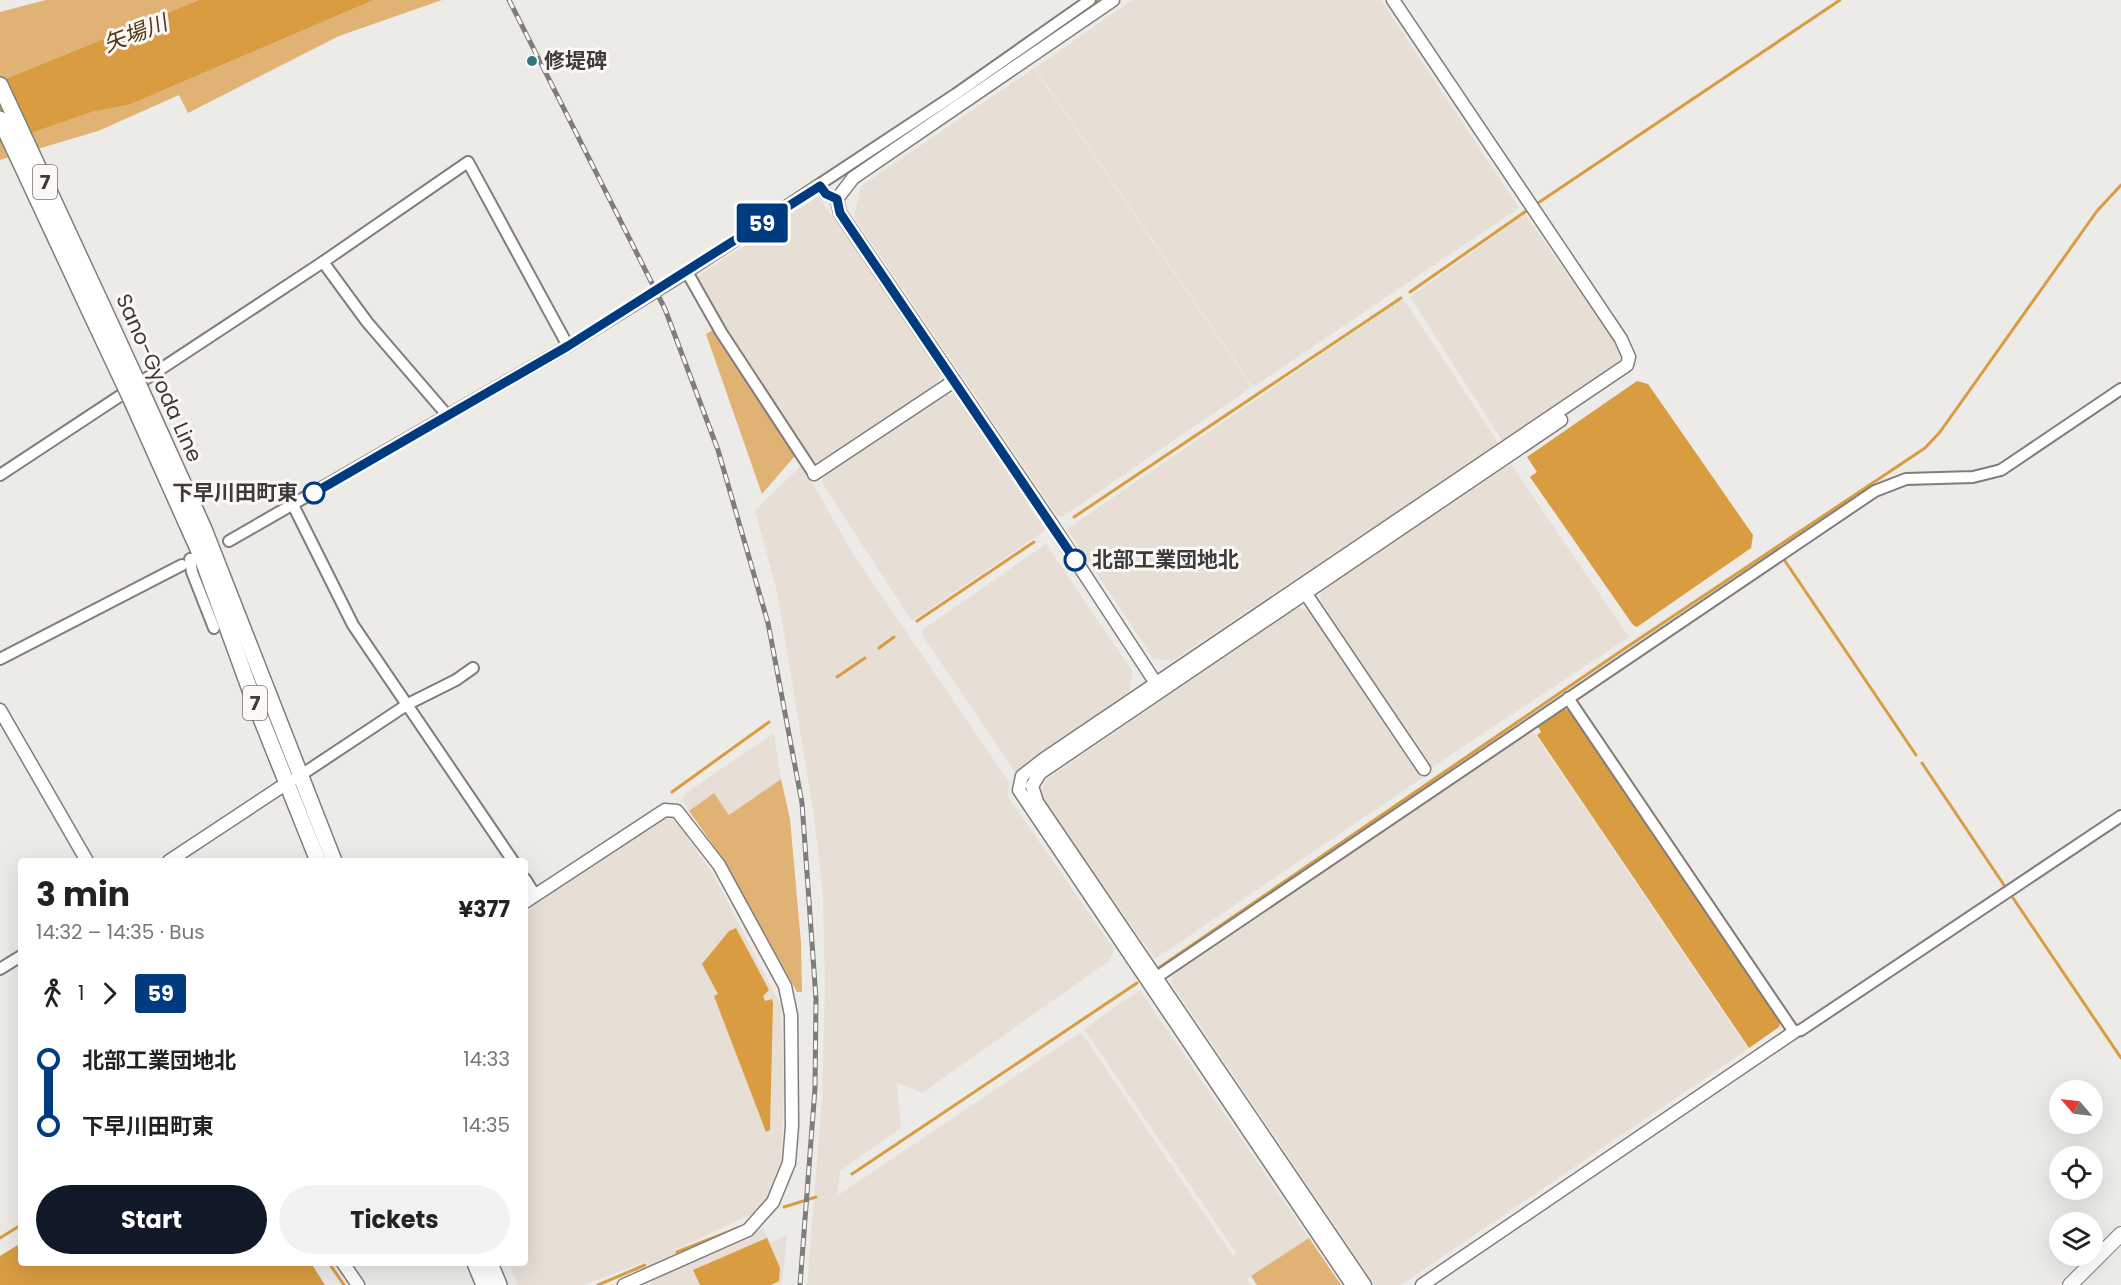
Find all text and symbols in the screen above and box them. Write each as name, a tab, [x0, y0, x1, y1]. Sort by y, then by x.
water label: 矢場川	[99, 6, 173, 60]
place label: 修堤碑	[544, 46, 607, 75]
marker: 修堤碑	[525, 54, 539, 68]
road number: 7	[33, 165, 57, 199]
line badge: 59	[735, 204, 789, 242]
text: 59	[749, 209, 775, 238]
street label: Sano-Gyoda Line	[109, 289, 210, 466]
place label: 下早川田町東	[172, 478, 298, 507]
marker: 下早川田町東	[303, 482, 325, 504]
place label: 北部工業団地北	[1092, 545, 1239, 574]
marker: 北部工業団地北	[1064, 549, 1086, 571]
road number: 7	[243, 686, 267, 720]
text: 3 min	[36, 871, 130, 918]
text: ¥377	[458, 894, 510, 925]
text: 14:32 – 14:35 · Bus	[36, 918, 205, 946]
icon: walk	[36, 977, 69, 1010]
icon: forward	[93, 977, 126, 1010]
text: 1	[78, 979, 84, 1007]
text: 59	[147, 979, 174, 1008]
text: 北部工業団地北	[82, 1045, 236, 1076]
text: 14:33	[463, 1045, 510, 1073]
north arrow	[2049, 1080, 2103, 1134]
map controls	[2049, 1080, 2103, 1266]
text: 下早川田町東	[82, 1111, 214, 1142]
text: 14:35	[462, 1111, 510, 1139]
button: locate	[2049, 1146, 2103, 1200]
button: Start	[36, 1185, 267, 1254]
button: Tickets	[279, 1185, 510, 1254]
button: layers	[2049, 1212, 2103, 1266]

